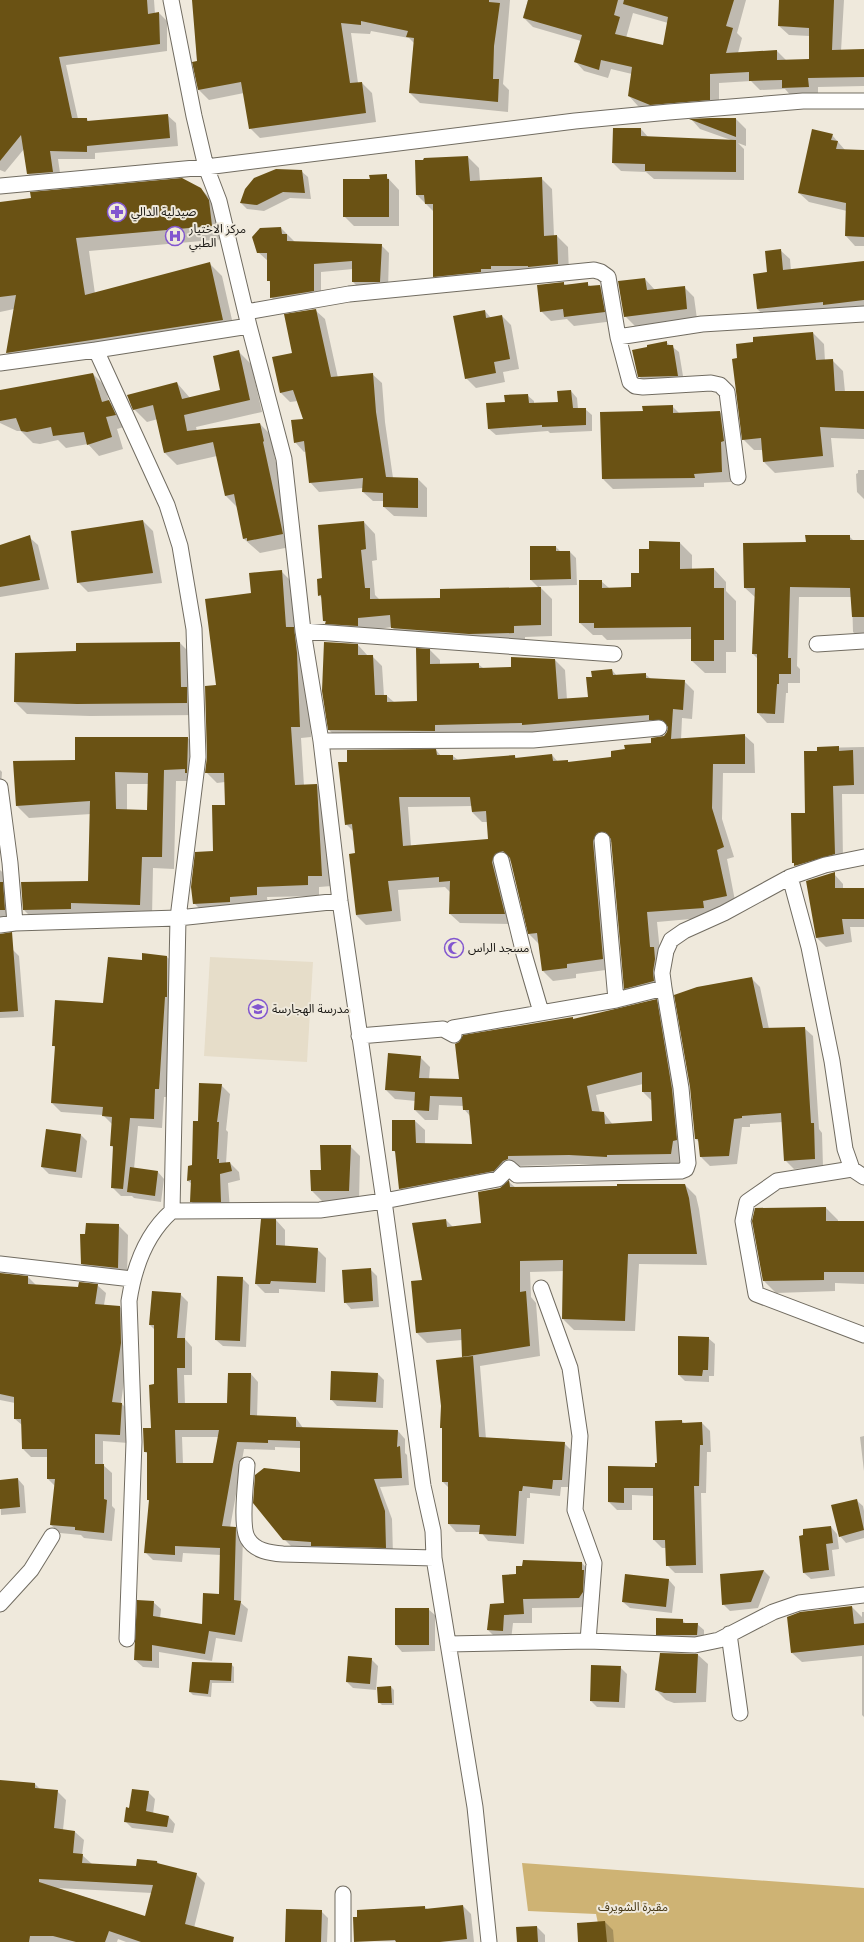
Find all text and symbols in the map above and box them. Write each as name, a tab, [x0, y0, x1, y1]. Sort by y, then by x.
pharmacy icon: صيدلية الدالي	[106, 201, 128, 223]
place label: صيدلية الدالي	[131, 204, 197, 222]
place label: مركز الاختيار الطبي	[188, 221, 246, 253]
hospital icon: مركز الاختيار الطبي	[164, 225, 186, 247]
mosque icon: مسجد الراس	[443, 937, 465, 959]
place label: مسجد الراس	[468, 940, 529, 955]
school or university icon: مدرسة الهجارسة	[247, 998, 269, 1020]
place label: مدرسة الهجارسة	[272, 1001, 350, 1016]
park label: مقبرة الشويرف	[598, 1899, 668, 1914]

